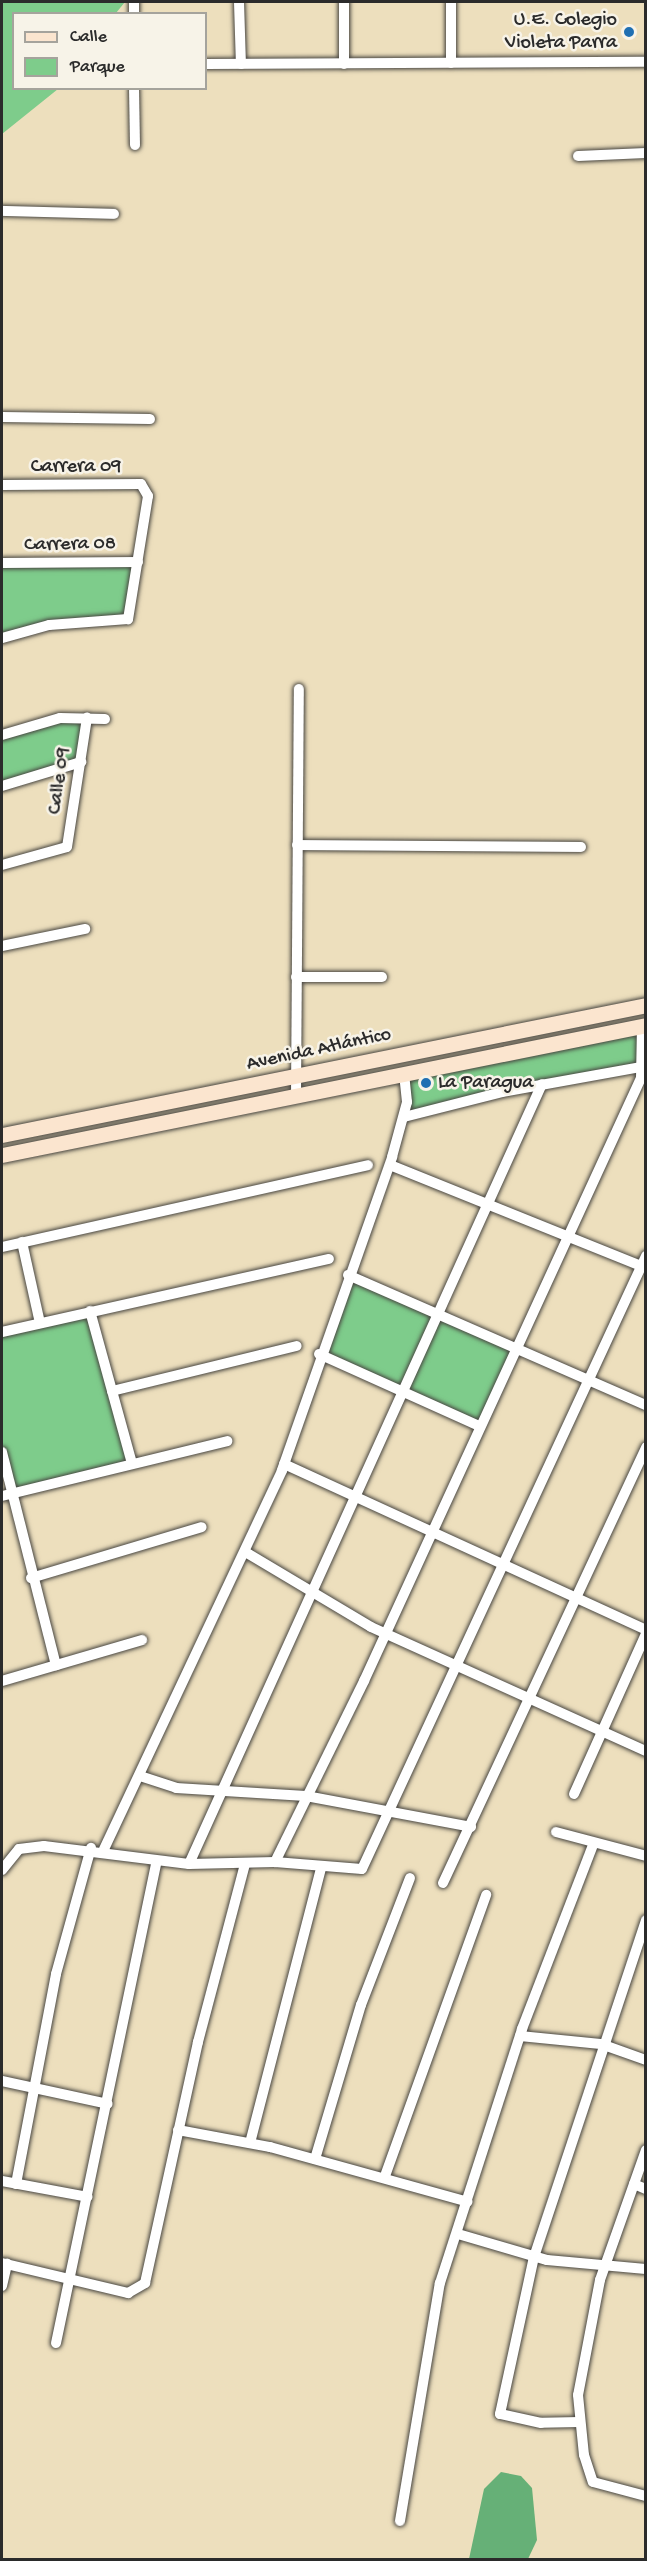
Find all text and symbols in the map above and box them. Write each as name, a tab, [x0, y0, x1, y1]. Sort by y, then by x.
place label: U.E. Colegio Violeta Parra	[505, 8, 617, 55]
legend	[12, 12, 207, 90]
marker: U.E. Colegio Violeta Parra	[622, 25, 636, 39]
text: Calle	[70, 27, 107, 48]
text: Parque	[70, 57, 125, 78]
street label: Carrera 09	[31, 455, 121, 479]
street label: Carrera 08	[24, 532, 116, 558]
street label: Calle 09	[43, 746, 77, 816]
street label: Avenida Atlántico	[245, 1023, 393, 1077]
place label: La Paragua	[438, 1071, 533, 1095]
marker: La Paragua	[419, 1076, 433, 1090]

